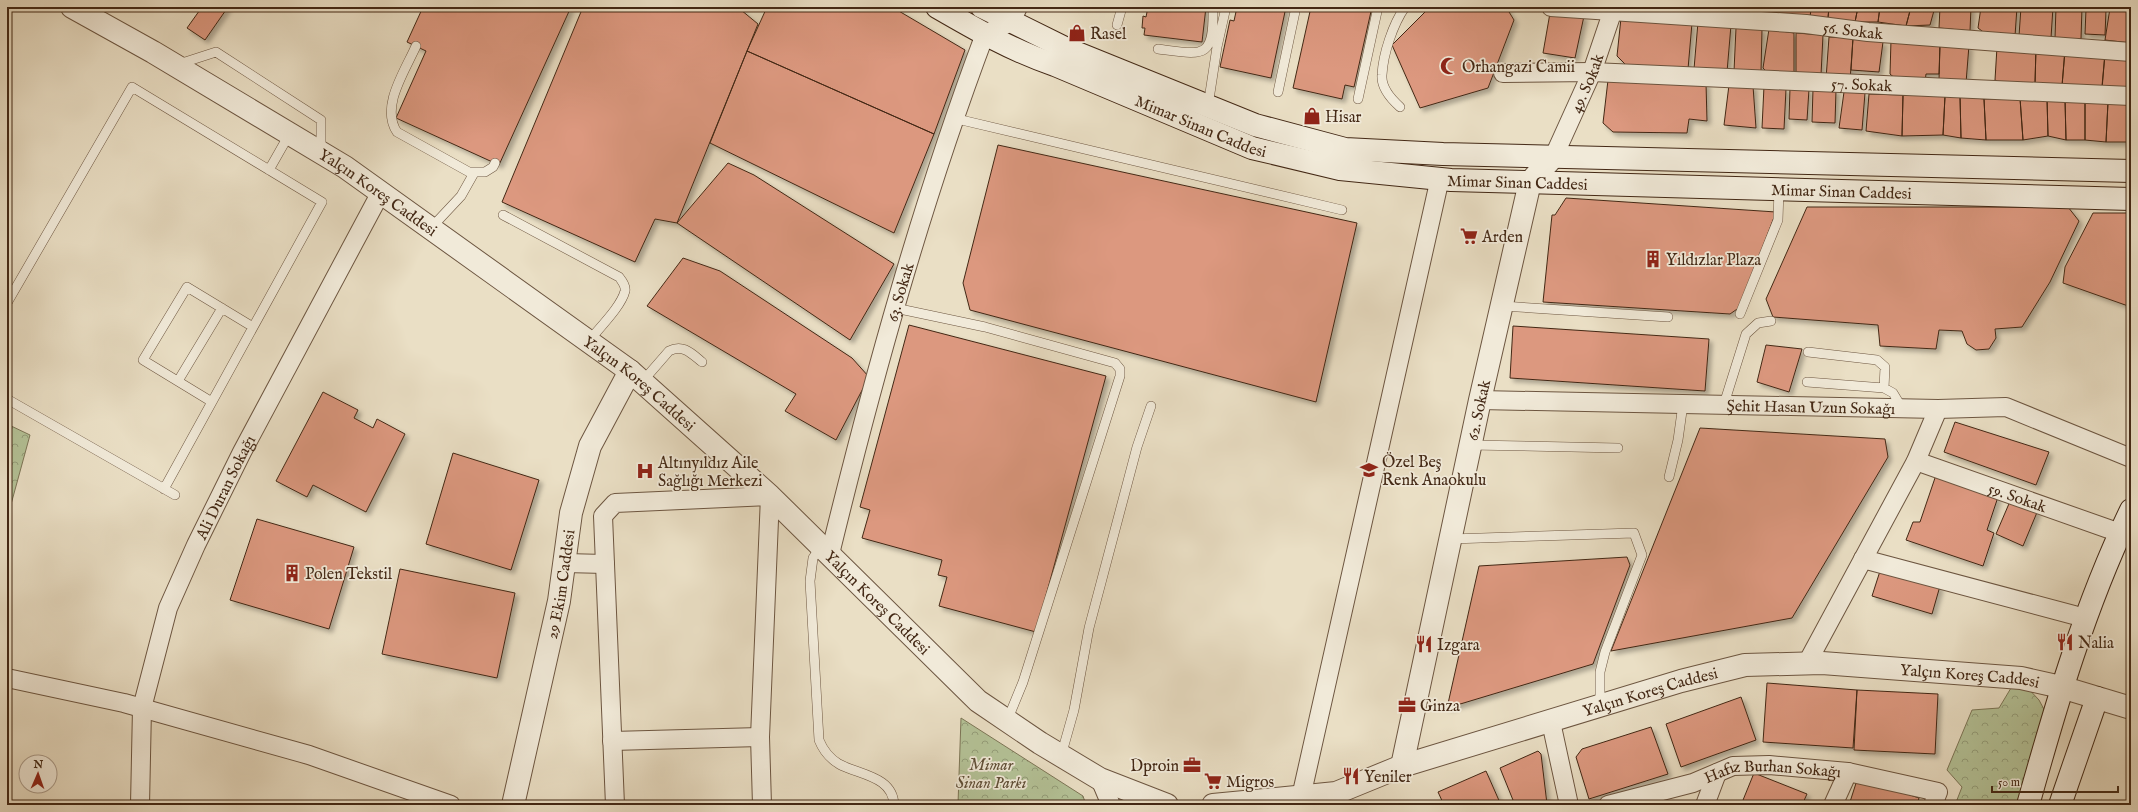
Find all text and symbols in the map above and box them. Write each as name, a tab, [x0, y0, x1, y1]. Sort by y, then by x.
street label: 56. Sokak	[1822, 18, 1884, 45]
shop icon: Rasel	[1067, 23, 1087, 43]
place label: Rasel	[1090, 25, 1127, 45]
street label: 49. Sokak	[1567, 51, 1610, 117]
mosque icon: Orhangazi Camii	[1439, 56, 1459, 76]
place label: Orhangazi Camii	[1462, 58, 1575, 78]
street label: 57. Sokak	[1831, 75, 1893, 97]
street label: Mimar Sinan Caddesi	[1131, 92, 1268, 163]
shop icon: Hisar	[1302, 106, 1322, 126]
place label: Hisar	[1325, 108, 1362, 128]
street label: Yalçın Koreş Caddesi	[314, 146, 440, 242]
street label: Mimar Sinan Caddesi	[1447, 172, 1588, 196]
street label: Mimar Sinan Caddesi	[1771, 181, 1912, 205]
supermarket icon: Arden	[1459, 226, 1479, 246]
place label: Arden	[1481, 228, 1524, 248]
building icon: Yıldızlar Plaza	[1643, 249, 1663, 269]
place label: Yıldızlar Plaza	[1666, 251, 1761, 271]
street label: 63. Sokak	[883, 260, 920, 324]
street label: Yalçın Koreş Caddesi	[578, 333, 699, 437]
street label: 62. Sokak	[1464, 378, 1496, 443]
street label: Şehit Hasan Uzun Sokağı	[1726, 397, 1895, 420]
street label: Ali Duran Sokağı	[192, 432, 261, 544]
place label: Özel Beş Renk Anaokulu	[1382, 452, 1486, 491]
place label: Altınyıldız Aile Sağlığı Merkezi	[657, 454, 762, 492]
school or university icon: Özel Beş Renk Anaokulu	[1359, 460, 1379, 480]
hospital icon: Altınyıldız Aile Sağlığı Merkezi	[635, 461, 655, 481]
street label: 59. Sokak	[1985, 479, 2049, 518]
street label: 29 Ekim Caddesi	[543, 528, 581, 641]
street label: Yalçın Koreş Caddesi	[820, 547, 933, 660]
building icon: Polen Tekstil	[282, 563, 302, 583]
place label: Polen Tekstil	[305, 565, 393, 585]
restaurant icon: Nalia	[2055, 632, 2075, 652]
restaurant icon: Izgara	[1414, 634, 1434, 654]
place label: Nalia	[2078, 634, 2114, 654]
place label: Izgara	[1437, 636, 1480, 656]
street label: Yalçın Koreş Caddesi	[1899, 661, 2041, 694]
street label: Yalçın Koreş Caddesi	[1581, 664, 1720, 722]
office icon: Ginza	[1397, 695, 1417, 715]
place label: Ginza	[1420, 697, 1460, 717]
north arrow	[18, 754, 58, 794]
office icon: Dproin	[1182, 755, 1202, 775]
park label: Mimar Sinan Parkı	[956, 756, 1026, 794]
place label: Dproin	[1130, 757, 1179, 777]
street label: Hafız Burhan Sokağı	[1702, 757, 1842, 789]
text: N	[32, 758, 44, 772]
restaurant icon: Yeniler	[1341, 766, 1361, 786]
place label: Yeniler	[1364, 768, 1412, 788]
scale bar	[1992, 768, 2118, 794]
supermarket icon: Migros	[1203, 771, 1223, 791]
place label: Migros	[1226, 773, 1275, 793]
text: 50 m	[1998, 775, 2020, 790]

